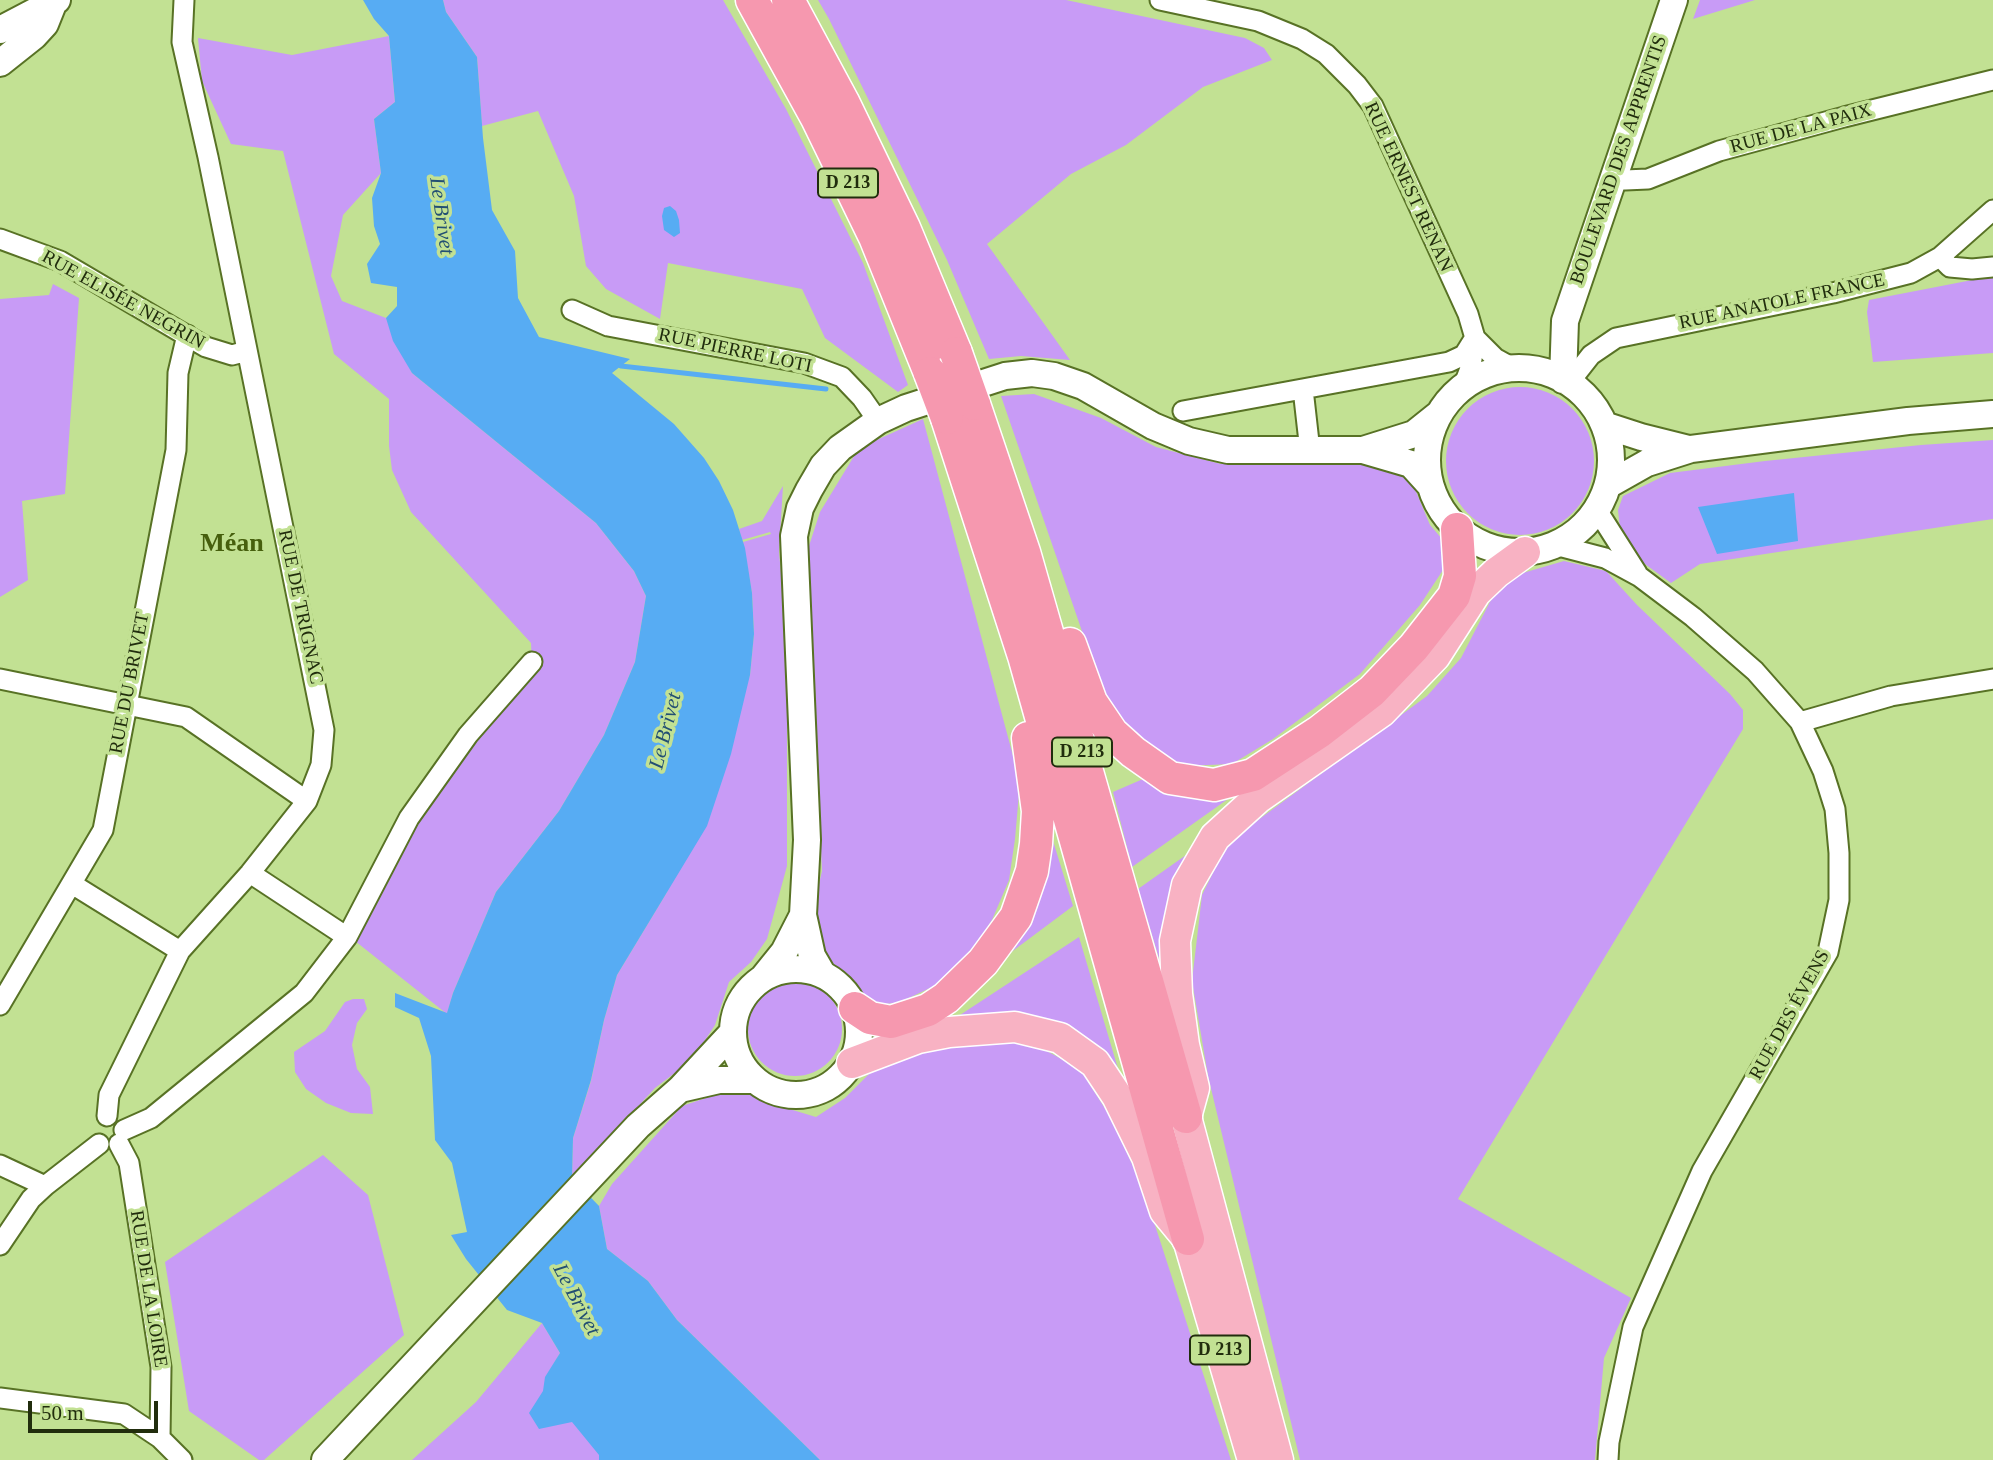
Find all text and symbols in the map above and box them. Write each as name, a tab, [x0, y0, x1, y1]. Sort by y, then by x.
street label: BOULEVARD DES APPRENTIS	[1566, 33, 1672, 287]
street label: RUE ERNEST RENAN	[1359, 98, 1457, 276]
street label: RUE DE LA PAIX	[1728, 99, 1874, 159]
road number: D 213	[818, 168, 878, 198]
water label: Le Brivet	[423, 176, 459, 256]
street label: RUE ELISÉE NEGRIN	[38, 246, 208, 354]
street label: RUE ANATOLE FRANCE	[1677, 269, 1887, 335]
street label: RUE PIERRE LOTI	[656, 324, 814, 378]
district label: Méan	[200, 528, 264, 560]
street label: RUE DE TRIGNAC	[273, 528, 327, 686]
street label: RUE DU BRIVET	[105, 610, 155, 756]
water label: Le Brivet	[644, 690, 688, 772]
road number: D 213	[1052, 738, 1112, 766]
street label: RUE DES ÉVENS	[1745, 946, 1835, 1084]
street label: RUE DE LA LOIRE	[124, 1209, 172, 1369]
water label: Le Brivet	[547, 1260, 605, 1340]
road number: D 213	[1190, 1336, 1250, 1364]
scale bar	[32, 1386, 161, 1430]
text: 50 m	[41, 1401, 84, 1425]

